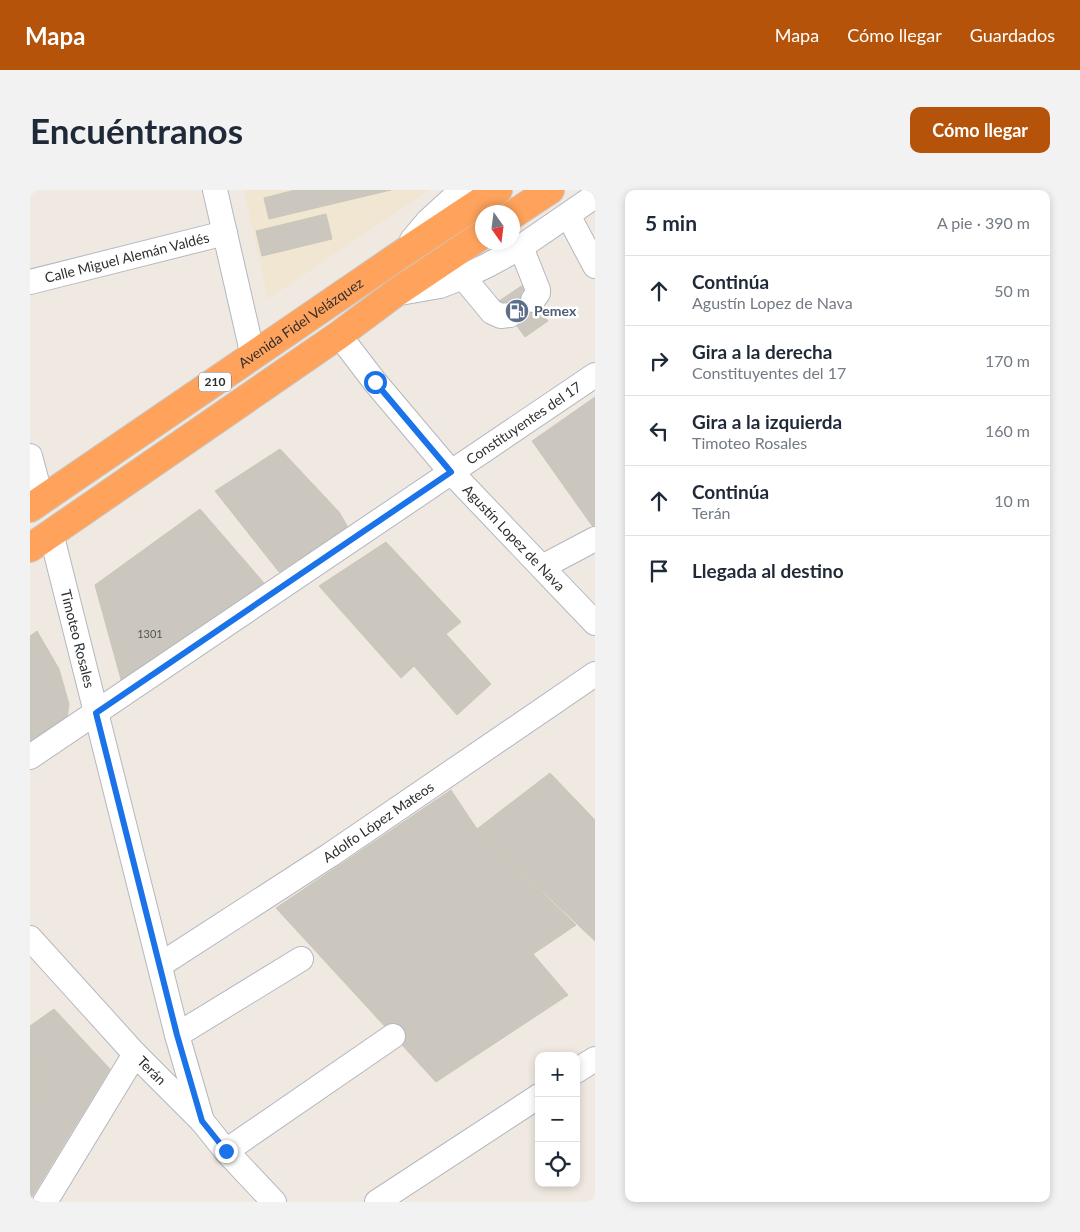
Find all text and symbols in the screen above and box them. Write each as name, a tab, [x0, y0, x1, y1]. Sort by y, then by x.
text: Mapa	[25, 21, 85, 50]
text: Mapa	[775, 24, 819, 46]
text: Cómo llegar	[847, 24, 942, 46]
text: Guardados	[970, 24, 1055, 46]
button: Cómo llegar	[910, 107, 1050, 153]
text: Encuéntranos	[30, 109, 243, 151]
north arrow	[475, 205, 520, 250]
text: 5 min	[645, 210, 697, 235]
text: A pie · 390 m	[937, 213, 1030, 232]
street label: Calle Miguel Alemán Valdés	[43, 228, 211, 286]
text: Continúa	[692, 270, 769, 293]
street label: Avenida Fidel Velázquez	[235, 274, 366, 371]
icon: ahead	[645, 277, 673, 305]
text: 50 m	[994, 281, 1030, 300]
text: Agustín Lopez de Nava	[692, 293, 853, 312]
fuel station icon: Pemex	[504, 298, 530, 324]
place label: Pemex	[534, 302, 577, 319]
text: Gira a la derecha	[692, 340, 832, 363]
icon: right	[645, 347, 673, 375]
text: 170 m	[985, 351, 1030, 370]
text: Constituyentes del 17	[692, 363, 846, 382]
route start	[364, 371, 387, 394]
road number: 210	[199, 372, 231, 392]
street label: Constituyentes del 17	[463, 378, 584, 468]
text: Gira a la izquierda	[692, 410, 842, 433]
icon: left	[645, 417, 673, 445]
text: 160 m	[985, 421, 1030, 440]
text: Timoteo Rosales	[692, 433, 807, 452]
text: Continúa	[692, 480, 769, 503]
street label: Agustín Lopez de Nava	[459, 481, 569, 594]
icon: ahead	[645, 487, 673, 515]
text: 10 m	[994, 491, 1030, 510]
text: Terán	[692, 503, 731, 522]
icon: arrive	[645, 557, 673, 585]
text: Llegada al destino	[692, 559, 844, 582]
street label: Timoteo Rosales	[57, 588, 99, 690]
house number: 1301	[137, 627, 163, 640]
street label: Adolfo López Mateos	[319, 778, 437, 865]
street label: Terán	[134, 1052, 170, 1088]
map controls	[535, 1052, 580, 1187]
button: +	[535, 1052, 580, 1097]
button: −	[535, 1097, 580, 1142]
route end	[215, 1140, 238, 1163]
button: locate	[535, 1142, 580, 1187]

